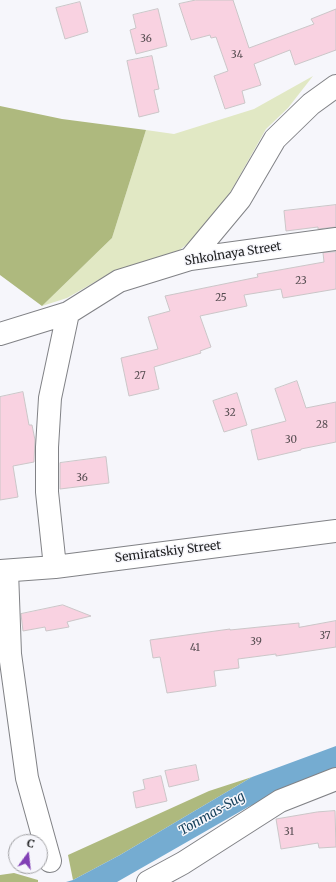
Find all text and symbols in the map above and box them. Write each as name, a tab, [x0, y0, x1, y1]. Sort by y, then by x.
house number: 36	[140, 33, 152, 45]
house number: 34	[231, 49, 243, 61]
street label: Shkolnaya Street	[184, 239, 282, 269]
house number: 23	[295, 275, 307, 287]
house number: 25	[215, 292, 227, 304]
house number: 27	[134, 370, 146, 382]
house number: 32	[224, 407, 236, 419]
house number: 28	[316, 419, 328, 431]
house number: 30	[285, 434, 297, 446]
house number: 36	[76, 472, 88, 484]
street label: Semiratskiy Street	[114, 538, 222, 566]
house number: 37	[319, 630, 331, 642]
house number: 39	[250, 636, 262, 648]
house number: 41	[190, 642, 200, 654]
water label: Tonmas-Sug	[176, 789, 248, 839]
house number: 31	[284, 826, 294, 838]
north arrow	[8, 834, 48, 874]
text: С	[26, 836, 36, 851]

